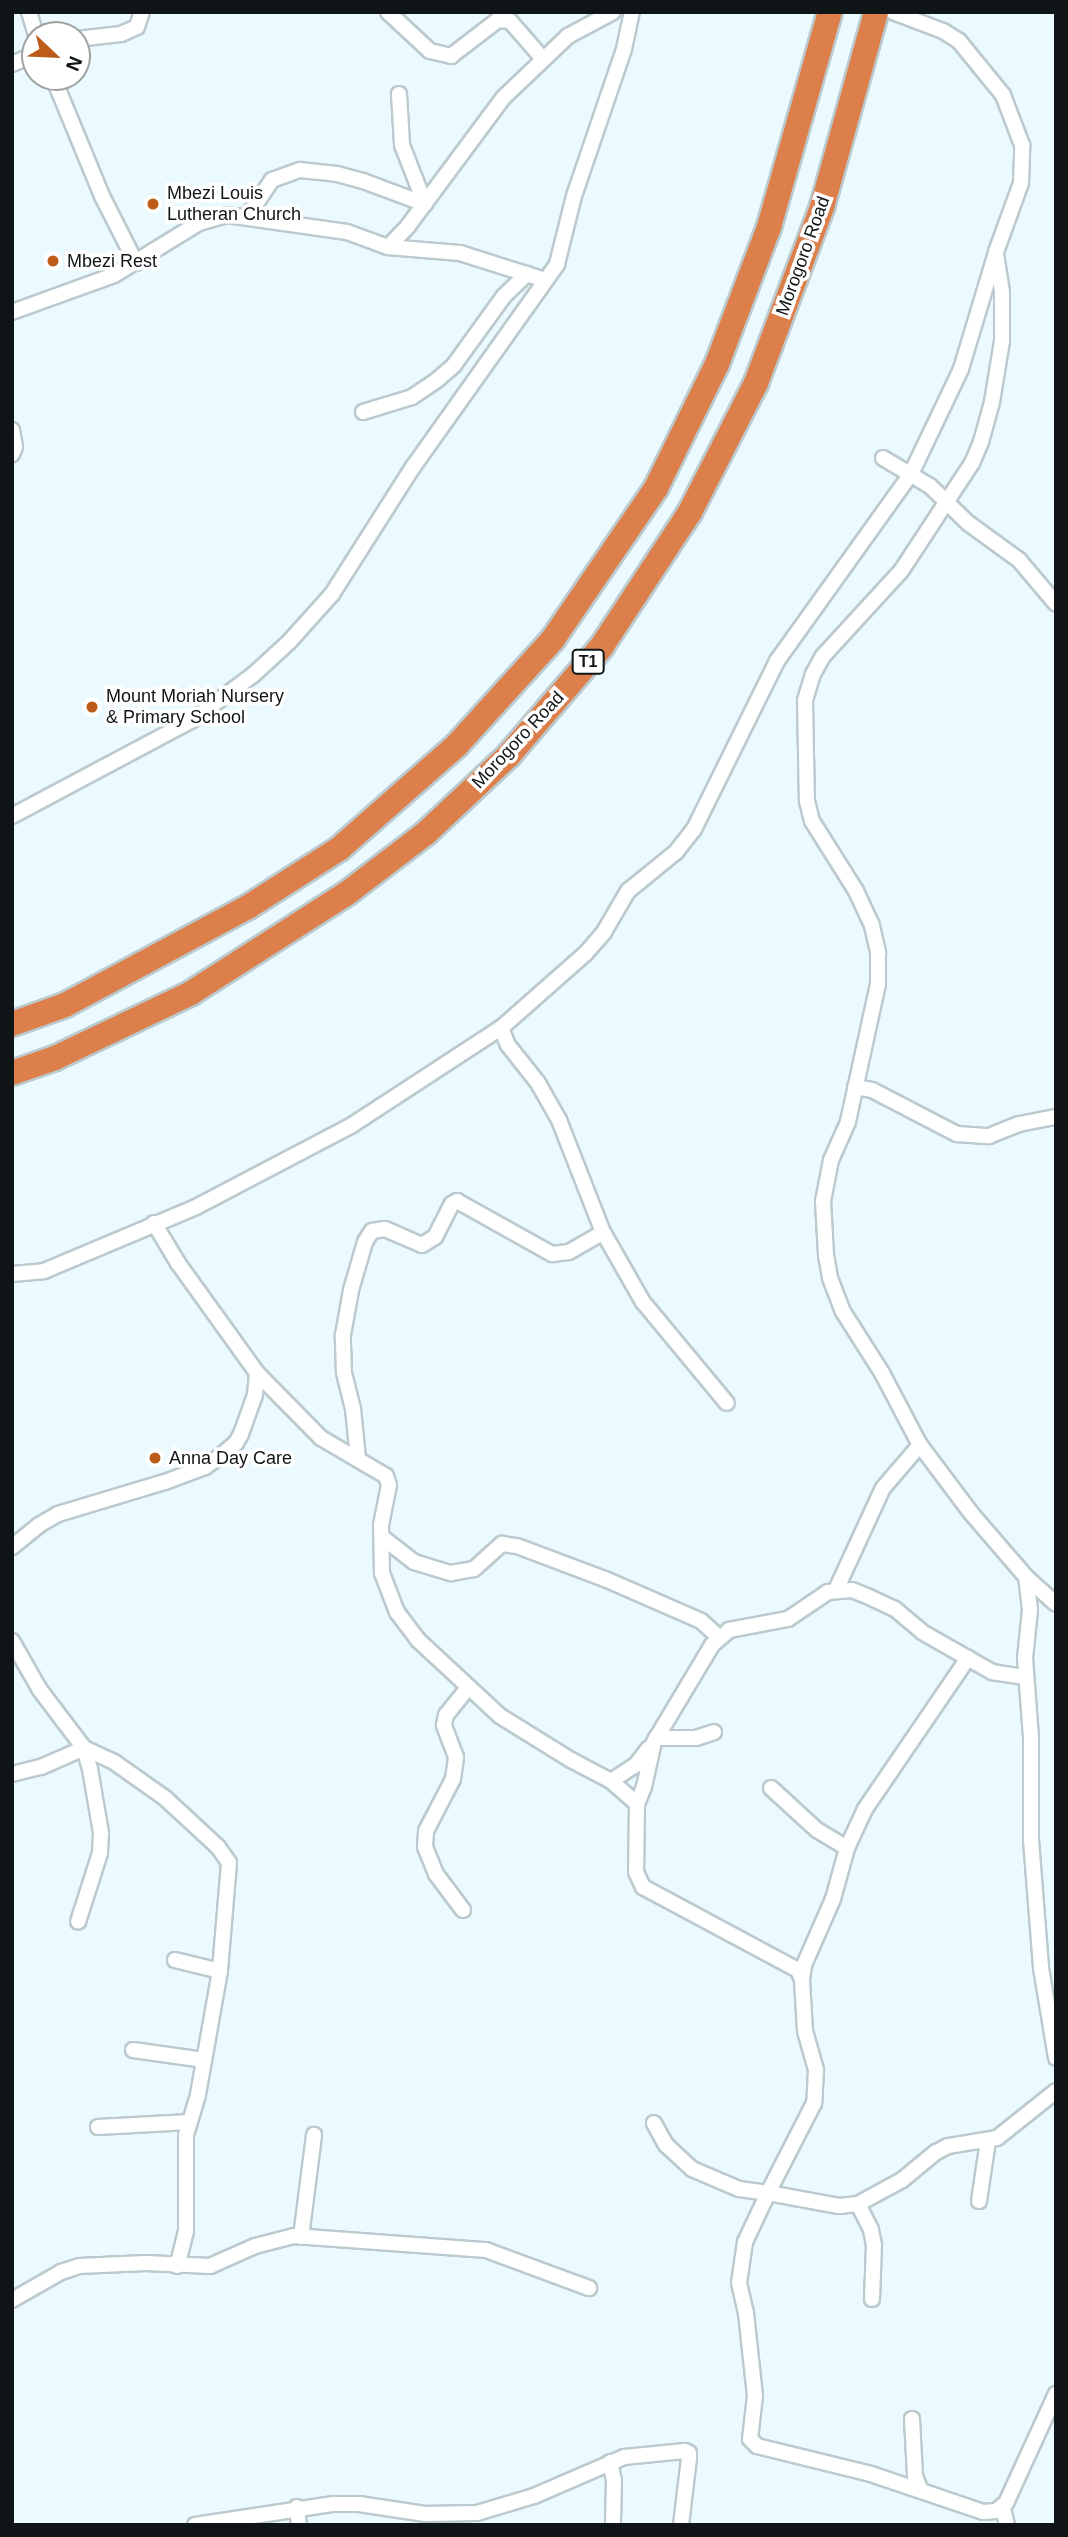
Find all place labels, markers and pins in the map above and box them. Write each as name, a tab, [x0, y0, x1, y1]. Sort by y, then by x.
place label: Mbezi Louis Lutheran Church	[167, 183, 301, 226]
marker: Mbezi Louis Lutheran Church	[145, 196, 161, 212]
place label: Mbezi Rest	[67, 250, 157, 272]
marker: Mbezi Rest	[45, 253, 61, 269]
place label: Mount Moriah Nursery & Primary School	[106, 686, 284, 728]
marker: Mount Moriah Nursery & Primary School	[84, 699, 100, 715]
place label: Anna Day Care	[169, 1447, 292, 1469]
marker: Anna Day Care	[147, 1450, 163, 1466]

